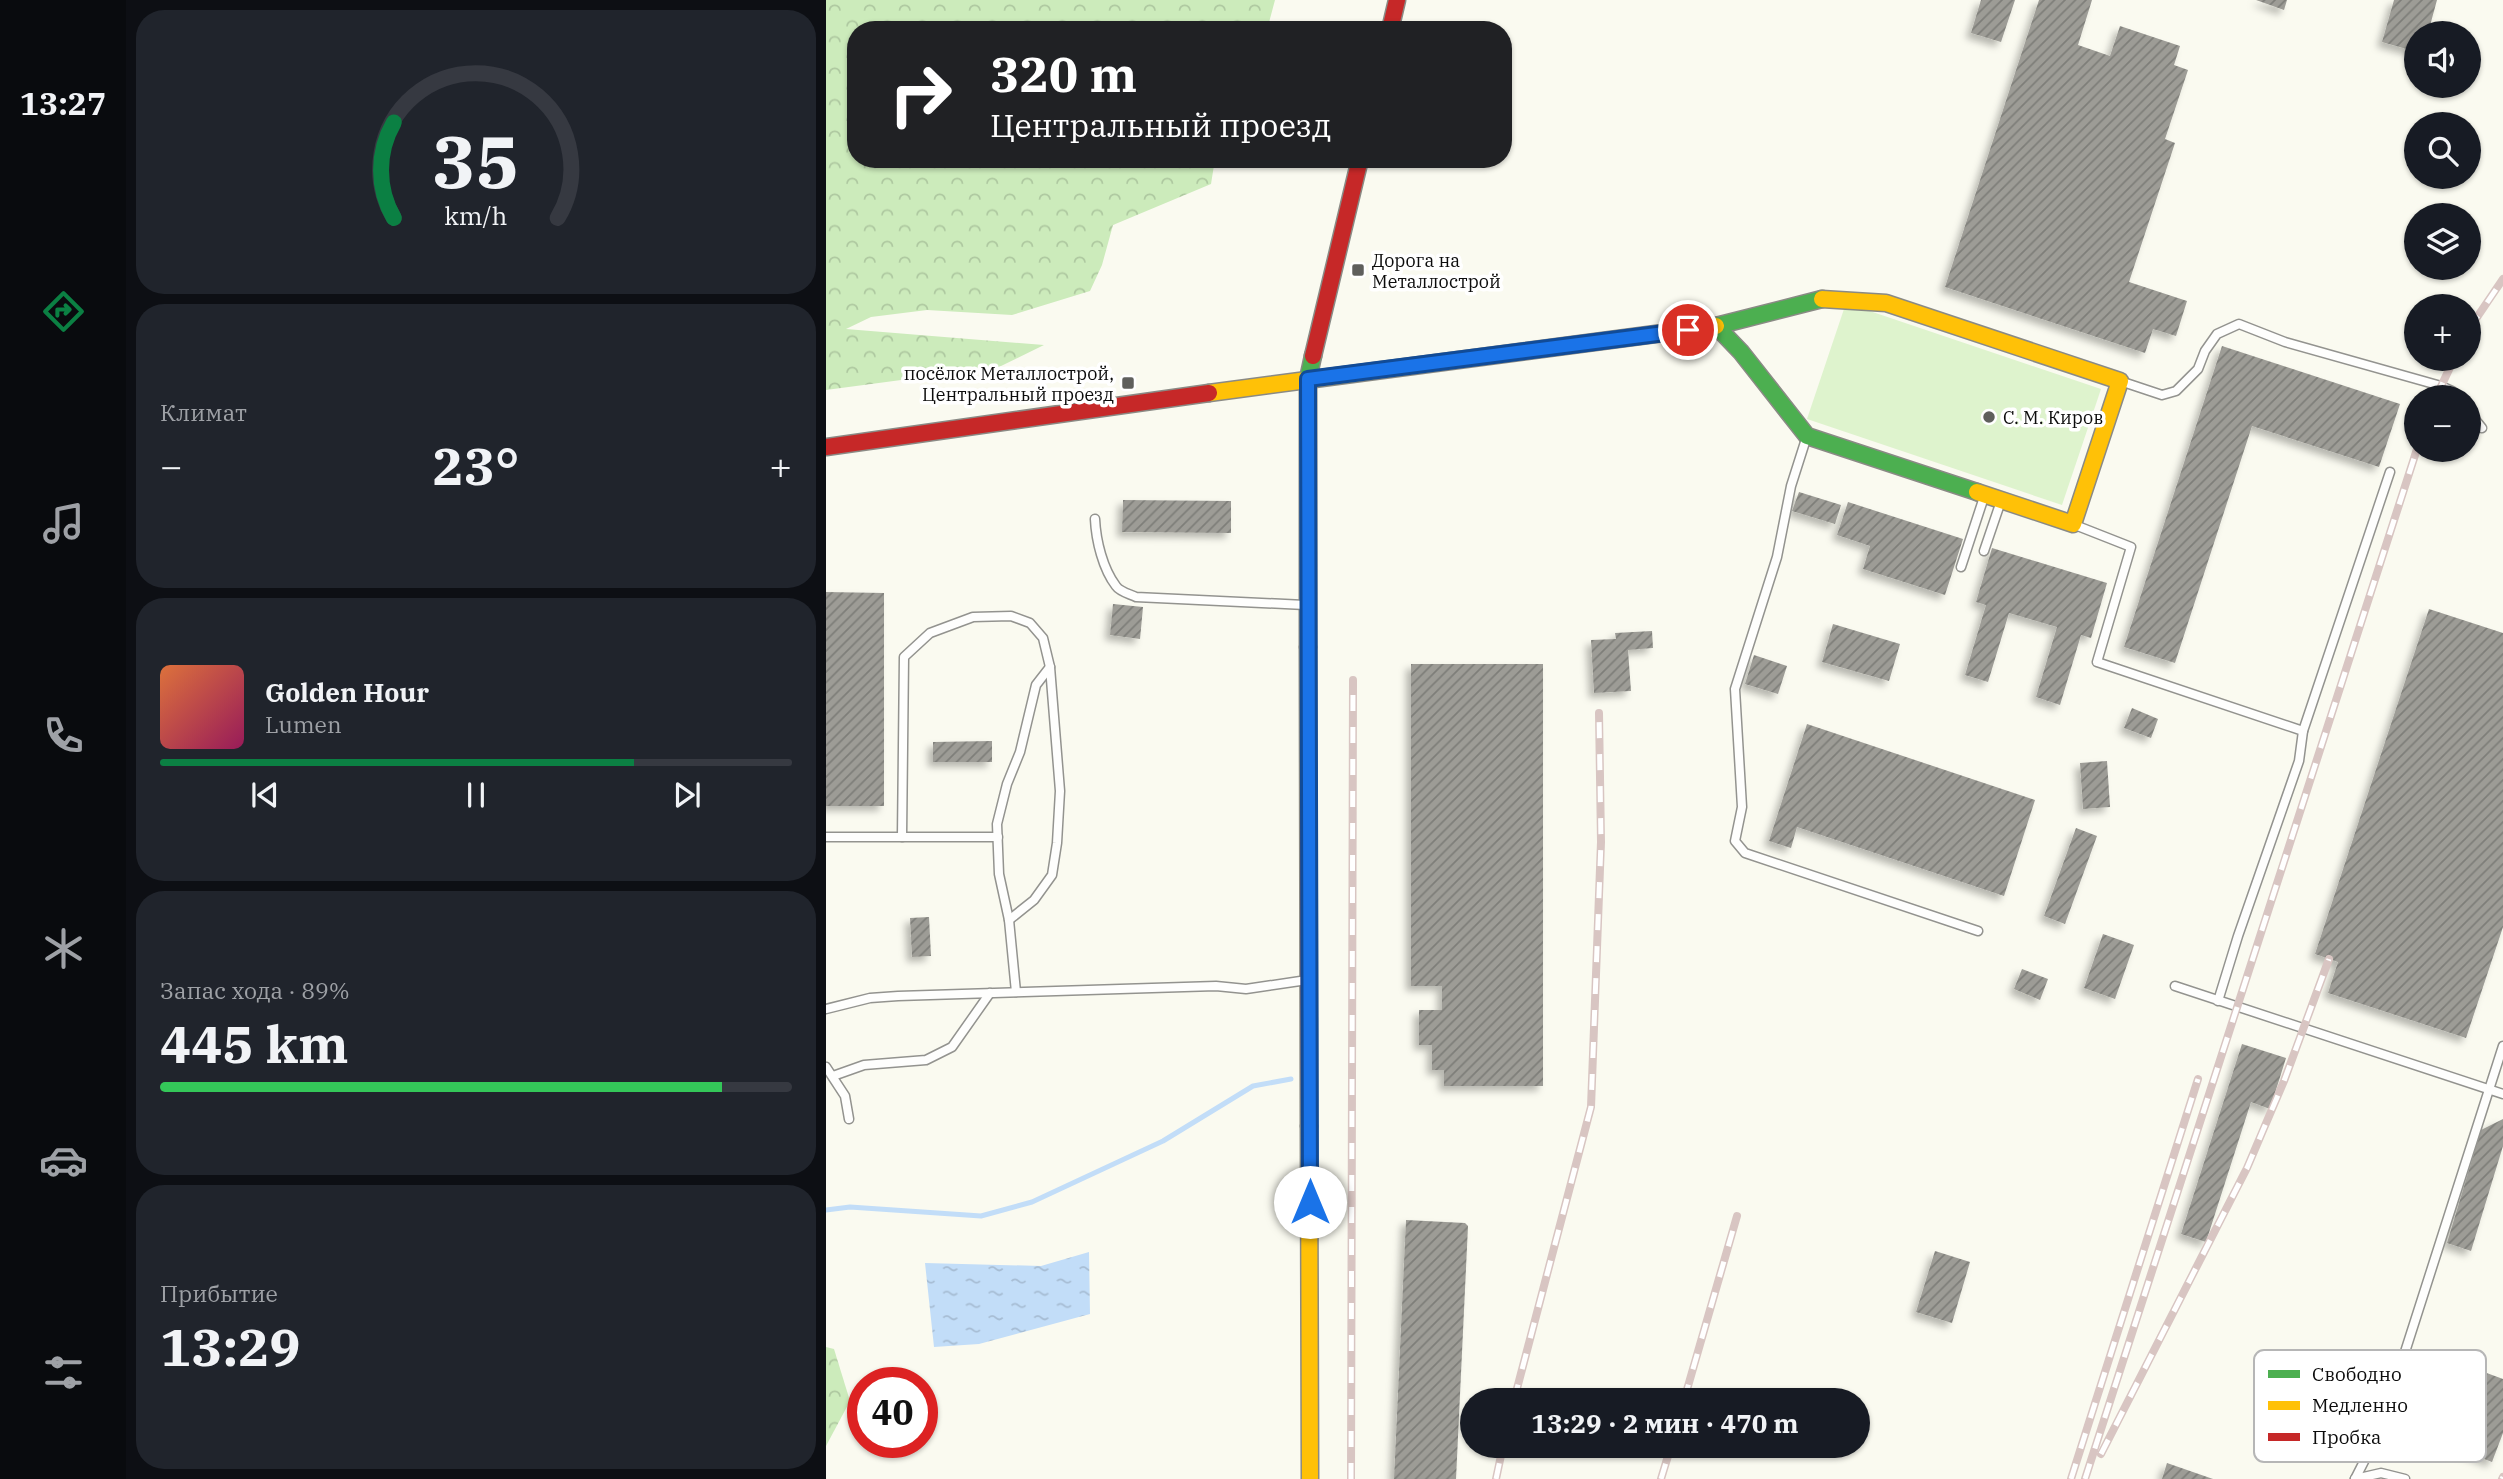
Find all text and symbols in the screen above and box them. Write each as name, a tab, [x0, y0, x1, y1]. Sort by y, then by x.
map controls	[2404, 21, 2481, 462]
button: sound	[2404, 21, 2481, 98]
text: 320 m	[990, 42, 1137, 105]
icon: right	[875, 49, 966, 140]
text: 13:27	[20, 82, 106, 124]
text: Центральный проезд	[990, 104, 1331, 146]
button: search	[2404, 112, 2481, 189]
text: 35	[432, 113, 520, 208]
text: km/h	[444, 199, 508, 232]
button: layers	[2404, 203, 2481, 280]
place label: Дорога на Металлострой	[1372, 249, 1501, 293]
marker: Дорога на Металлострой	[1350, 262, 1366, 278]
icon: directions	[39, 287, 88, 336]
button: +	[2404, 294, 2481, 371]
pin	[1658, 300, 1718, 360]
icon: arrive	[1669, 311, 1707, 349]
place label: посёлок Металлострой, Центральный проезд	[904, 362, 1114, 406]
marker: посёлок Металлострой, Центральный проезд	[1120, 375, 1136, 391]
button: −	[2404, 385, 2481, 462]
text: Климат	[160, 397, 247, 427]
place label: С. М. Киров	[2003, 406, 2103, 429]
marker: С. М. Киров	[1981, 409, 1997, 425]
text: 23°	[433, 432, 519, 499]
text: −	[160, 441, 183, 490]
text: +	[769, 441, 792, 490]
icon: music	[39, 499, 88, 548]
text: Golden Hour	[265, 675, 429, 709]
text: Lumen	[265, 709, 342, 739]
icon: phone	[39, 711, 88, 760]
icon: previous	[246, 776, 284, 814]
icon: pause	[457, 776, 495, 814]
icon: next	[668, 776, 706, 814]
icon: climate	[39, 924, 88, 973]
text: Запас хода · 89%	[160, 975, 350, 1005]
text: 445 km	[160, 1010, 349, 1077]
icon: car	[39, 1136, 88, 1185]
position arrow	[1273, 1165, 1347, 1239]
text: Прибытие	[160, 1278, 278, 1308]
text: 13:29	[160, 1313, 301, 1380]
icon: filters	[39, 1348, 88, 1397]
legend	[2254, 1350, 2486, 1462]
text: Свободно	[2312, 1362, 2402, 1386]
speed limit sign: 40	[847, 1367, 938, 1458]
text: Медленно	[2312, 1393, 2408, 1417]
text: 13:29 · 2 мин · 470 m	[1531, 1406, 1799, 1440]
text: Пробка	[2312, 1425, 2381, 1449]

